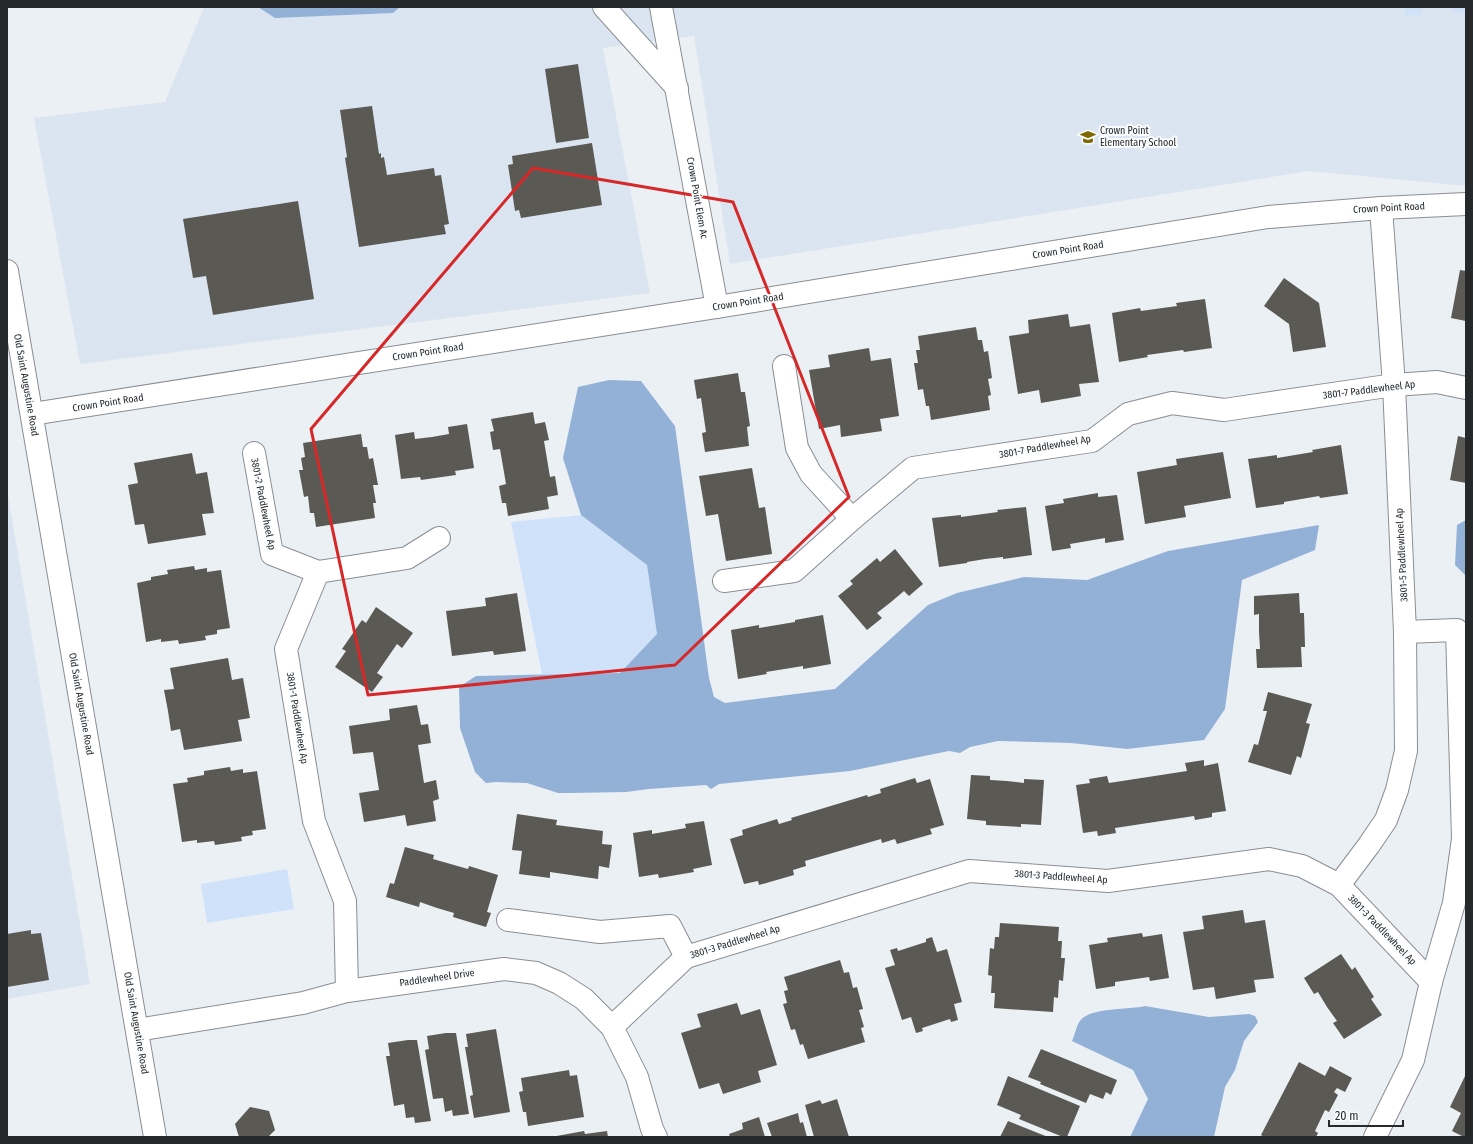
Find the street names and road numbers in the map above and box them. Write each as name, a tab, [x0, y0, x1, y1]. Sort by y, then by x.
street label: Crown Point Elem Ac	[684, 156, 710, 241]
street label: Crown Point Road	[1353, 200, 1425, 216]
street label: Crown Point Road	[1032, 238, 1104, 262]
street label: Crown Point Road	[712, 290, 784, 314]
street label: Old Saint Augustine Road	[11, 333, 41, 437]
street label: Crown Point Road	[392, 340, 464, 364]
street label: 3801-7 Paddlewheel Ap	[1322, 378, 1416, 402]
street label: Crown Point Road	[72, 391, 144, 415]
street label: 3801-7 Paddlewheel Ap	[998, 433, 1092, 461]
street label: 3801-2 Paddlewheel Ap	[248, 457, 278, 551]
street label: 3801-5 Paddlewheel Ap	[1394, 508, 1410, 602]
street label: Old Saint Augustine Road	[66, 652, 96, 756]
street label: 3801-1 Paddlewheel Ap	[284, 671, 310, 765]
street label: 3801-3 Paddlewheel Ap	[1014, 868, 1108, 886]
street label: 3801-3 Paddlewheel Ap	[1345, 892, 1419, 968]
street label: 3801-3 Paddlewheel Ap	[689, 923, 781, 961]
street label: Paddlewheel Drive	[399, 967, 475, 989]
street label: Old Saint Augustine Road	[121, 971, 151, 1075]

